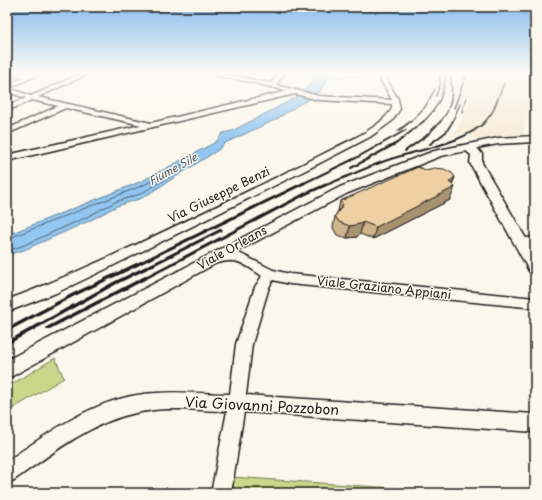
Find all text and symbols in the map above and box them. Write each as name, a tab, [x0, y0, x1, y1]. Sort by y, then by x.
water label: Fiume Sile	[145, 148, 201, 189]
street label: Via Giuseppe Benzi	[165, 162, 273, 227]
street label: Viale Orleans	[193, 220, 270, 274]
street label: Viale Graziano Appiani	[316, 271, 452, 303]
street label: Via Giovanni Pozzobon	[184, 391, 340, 420]

